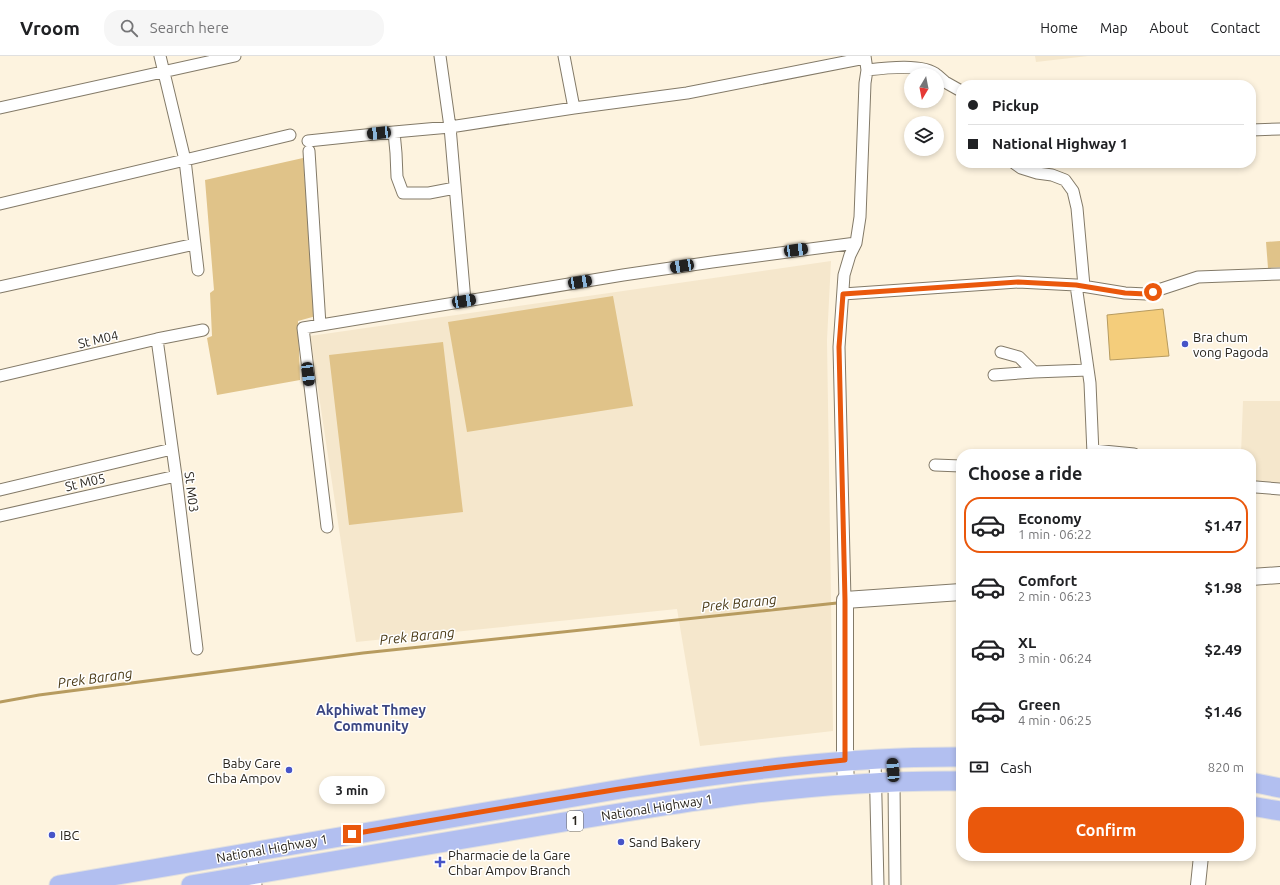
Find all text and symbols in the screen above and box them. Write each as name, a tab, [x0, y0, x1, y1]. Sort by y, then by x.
search box	[104, 10, 384, 46]
text: Vroom	[20, 17, 80, 39]
icon: search	[118, 17, 140, 39]
text: Search here	[150, 19, 229, 36]
text: Home	[1040, 20, 1078, 36]
text: Map	[1100, 20, 1128, 36]
text: About	[1150, 20, 1189, 36]
text: Contact	[1211, 20, 1260, 36]
north arrow	[904, 68, 944, 108]
map controls	[904, 68, 944, 156]
text: Pickup	[992, 97, 1039, 114]
button: layers	[904, 116, 944, 156]
car	[366, 126, 392, 140]
text: National Highway 1	[992, 135, 1128, 152]
car	[783, 242, 809, 258]
car	[669, 258, 695, 274]
car	[567, 274, 593, 290]
route start	[1144, 283, 1162, 301]
car	[451, 293, 477, 309]
street label: St M04	[77, 328, 119, 350]
place label: Bra chum vong Pagoda	[1193, 330, 1269, 359]
marker: Bra chum vong Pagoda	[1180, 339, 1190, 349]
car	[301, 361, 315, 387]
text: Choose a ride	[968, 463, 1082, 483]
street label: St M05	[64, 471, 106, 493]
street label: St M03	[183, 471, 201, 513]
icon: car	[970, 507, 1006, 543]
text: Economy	[1018, 510, 1082, 527]
text: $1.47	[1204, 517, 1242, 534]
text: 1 min · 06:22	[1018, 527, 1092, 541]
icon: car	[970, 569, 1006, 605]
text: Comfort	[1018, 572, 1077, 589]
text: $1.98	[1204, 579, 1242, 596]
text: 2 min · 06:23	[1018, 589, 1092, 603]
water label: Prek Barang	[701, 591, 778, 615]
water label: Prek Barang	[379, 624, 456, 648]
icon: car	[970, 631, 1006, 667]
text: XL	[1018, 634, 1036, 651]
text: $2.49	[1204, 641, 1242, 658]
text: 3 min · 06:24	[1018, 651, 1092, 665]
water label: Prek Barang	[57, 665, 134, 691]
icon: car	[970, 693, 1006, 729]
text: Green	[1018, 696, 1060, 713]
district label: Akphiwat Thmey Community	[316, 702, 427, 734]
text: $1.46	[1204, 703, 1242, 720]
text: 4 min · 06:25	[1018, 713, 1092, 727]
place label: Baby Care Chba Ampov	[207, 756, 282, 785]
icon: cash	[968, 756, 990, 778]
car	[886, 758, 900, 782]
text: Cash	[1000, 759, 1032, 776]
text: 820 m	[1208, 760, 1244, 774]
marker: Baby Care Chba Ampov	[284, 765, 294, 775]
callout: 3 min	[319, 776, 385, 804]
text: 3 min	[336, 783, 368, 797]
street label: National Highway 1	[600, 791, 714, 823]
button: Confirm	[968, 807, 1244, 853]
road number: 1	[567, 811, 583, 831]
route end	[343, 825, 361, 843]
place label: IBC	[60, 828, 80, 842]
marker: IBC	[47, 830, 57, 840]
street label: National Highway 1	[215, 831, 329, 865]
place label: Sand Bakery	[629, 835, 700, 849]
marker: Sand Bakery	[616, 837, 626, 847]
place label: Pharmacie de la Gare Chbar Ampov Branch	[448, 848, 571, 877]
marker: Pharmacie de la Gare Chbar Ampov Branch	[435, 857, 445, 867]

